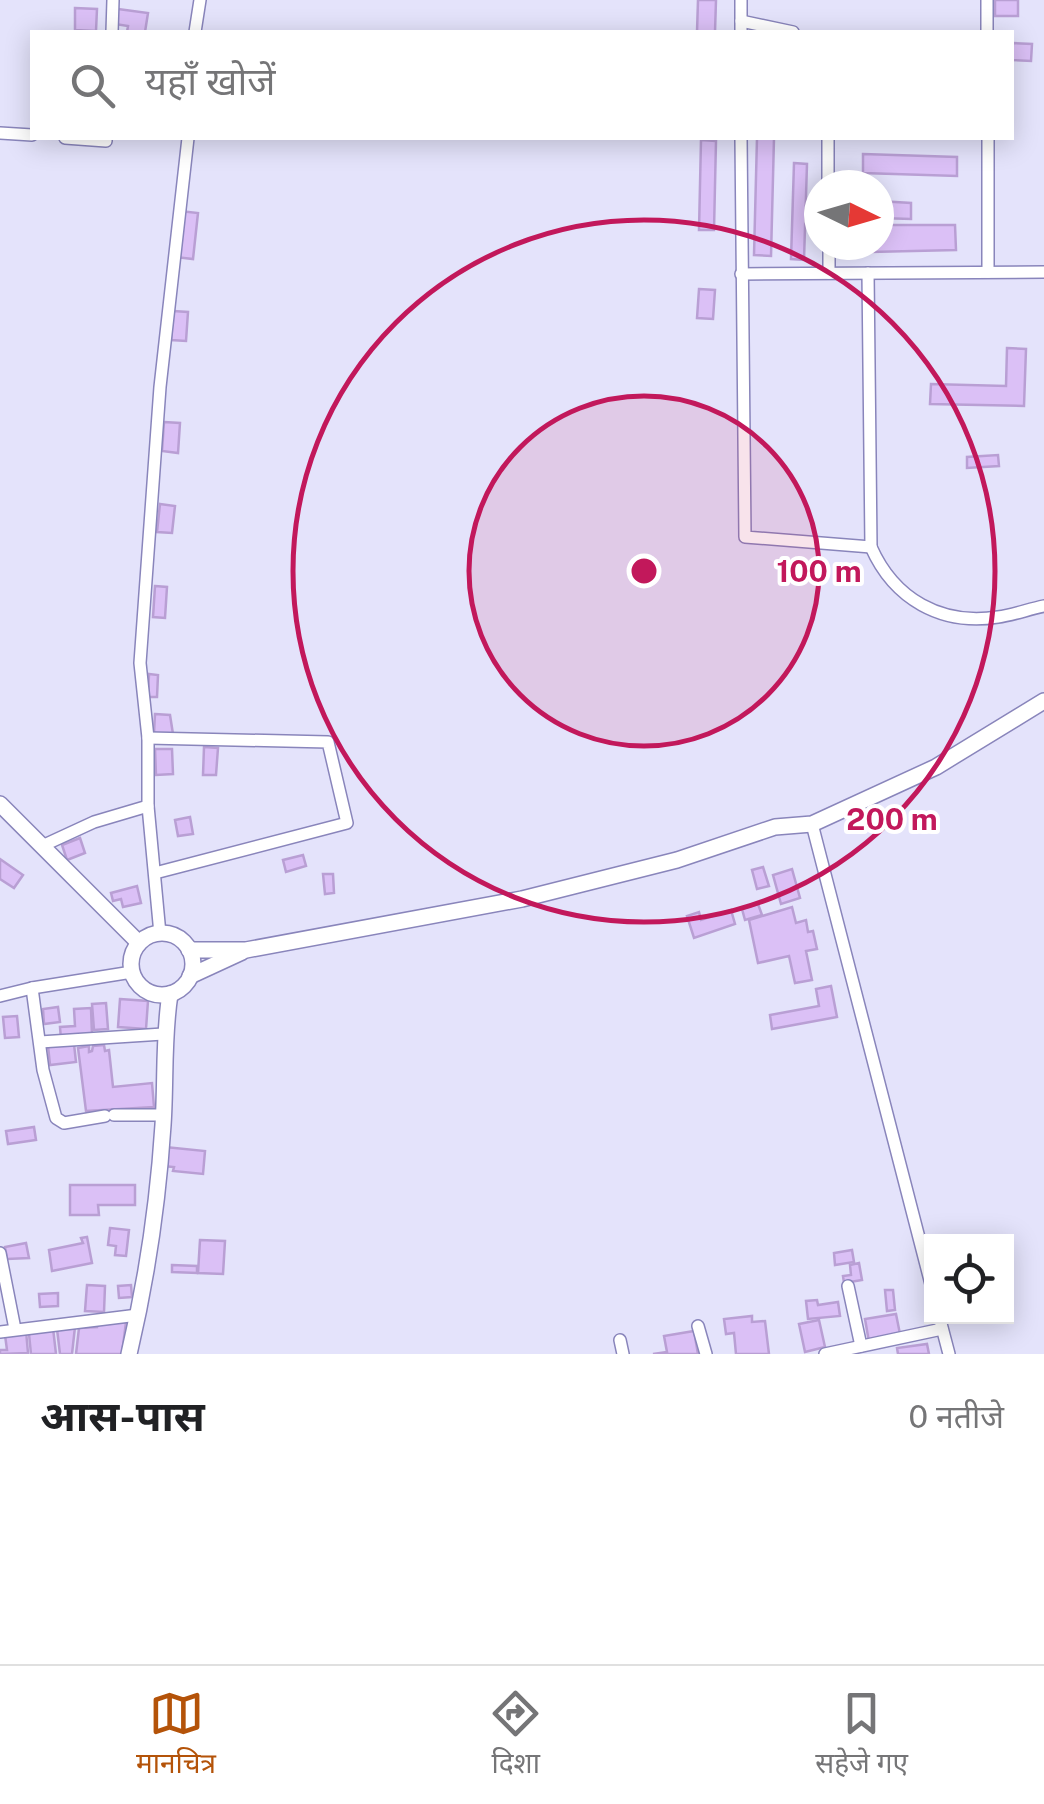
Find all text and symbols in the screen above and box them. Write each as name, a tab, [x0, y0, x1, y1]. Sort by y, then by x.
search box	[30, 30, 1014, 140]
icon: search	[65, 58, 120, 113]
text: यहाँ खोजें	[145, 59, 275, 104]
north arrow	[804, 170, 894, 260]
centre of rings	[626, 553, 662, 589]
text: 100 m	[776, 553, 862, 589]
text: 200 m	[846, 801, 938, 837]
map controls	[924, 1234, 1014, 1324]
button: locate	[924, 1234, 1014, 1324]
text: आस-पास	[40, 1391, 205, 1440]
text: 0 नतीजे	[909, 1398, 1004, 1435]
tab: मानचित्र	[136, 1686, 216, 1784]
tab: दिशा	[488, 1686, 543, 1784]
tab: सहेजे गए	[815, 1686, 908, 1784]

